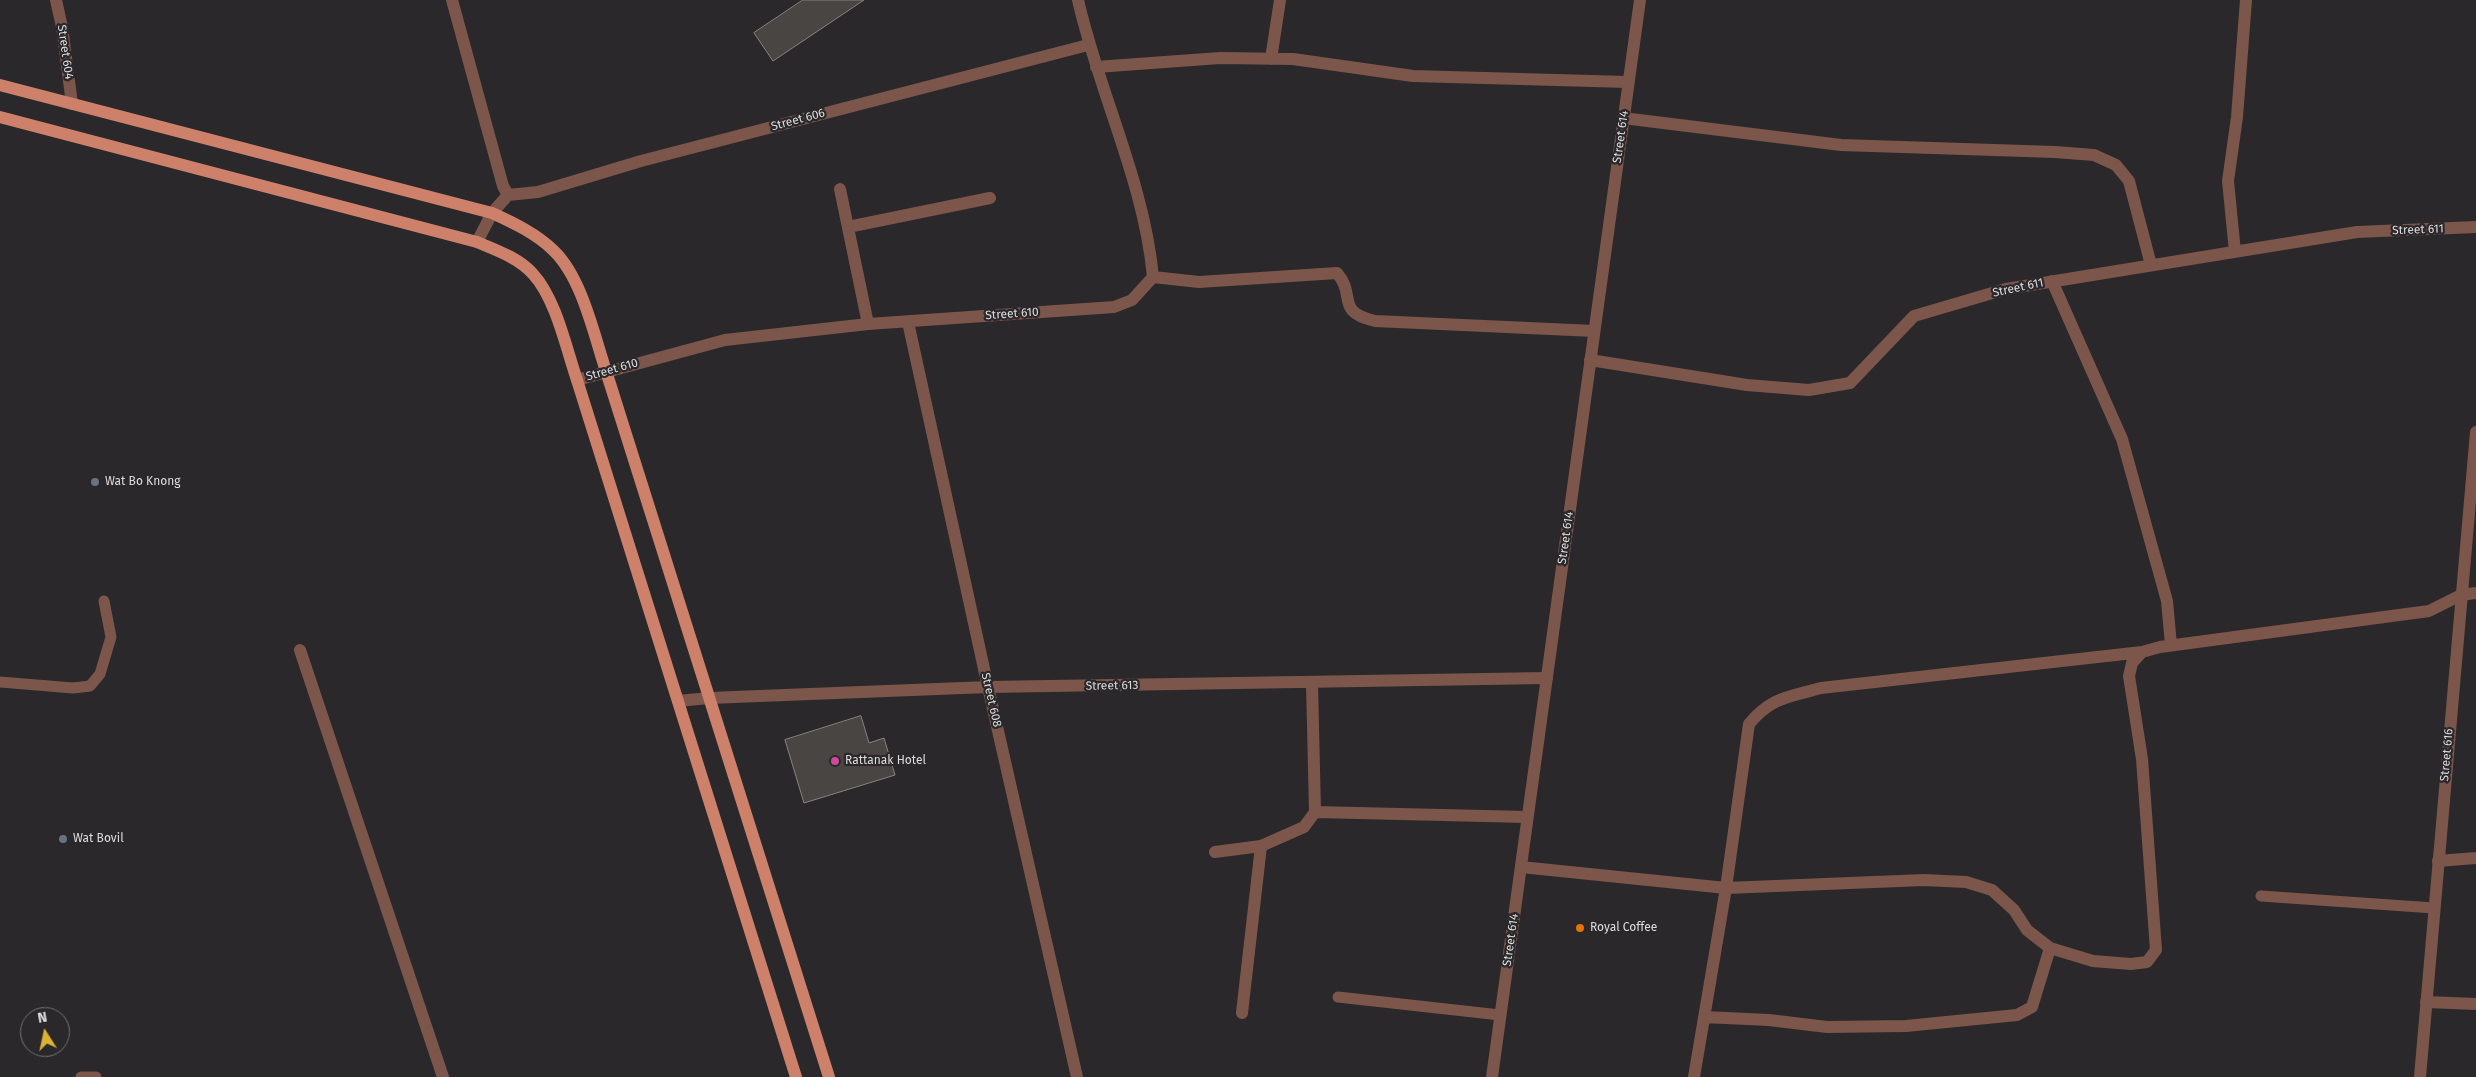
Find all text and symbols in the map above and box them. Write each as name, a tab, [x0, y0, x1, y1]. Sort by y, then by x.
street label: Street 604	[54, 24, 76, 80]
street label: Street 606	[769, 106, 827, 134]
street label: Street 614	[1610, 110, 1632, 164]
street label: Street 611	[2392, 222, 2444, 238]
street label: Street 611	[1991, 276, 2045, 300]
street label: Street 610	[985, 305, 1039, 323]
street label: Street 610	[584, 356, 640, 384]
place label: Wat Bo Knong	[105, 475, 180, 489]
marker: Wat Bo Knong	[89, 476, 101, 488]
street label: Street 614	[1555, 511, 1577, 565]
street label: Street 608	[978, 671, 1004, 729]
street label: Street 613	[1086, 678, 1138, 694]
street label: Street 616	[2438, 728, 2456, 782]
place label: Rattanak Hotel	[845, 754, 926, 768]
marker: Rattanak Hotel	[829, 755, 841, 767]
place label: Wat Bovil	[73, 832, 124, 846]
marker: Wat Bovil	[57, 833, 69, 845]
street label: Street 614	[1500, 913, 1522, 967]
place label: Royal Coffee	[1590, 921, 1657, 935]
marker: Royal Coffee	[1574, 922, 1586, 934]
north arrow	[20, 1007, 70, 1057]
text: N	[36, 1009, 49, 1027]

